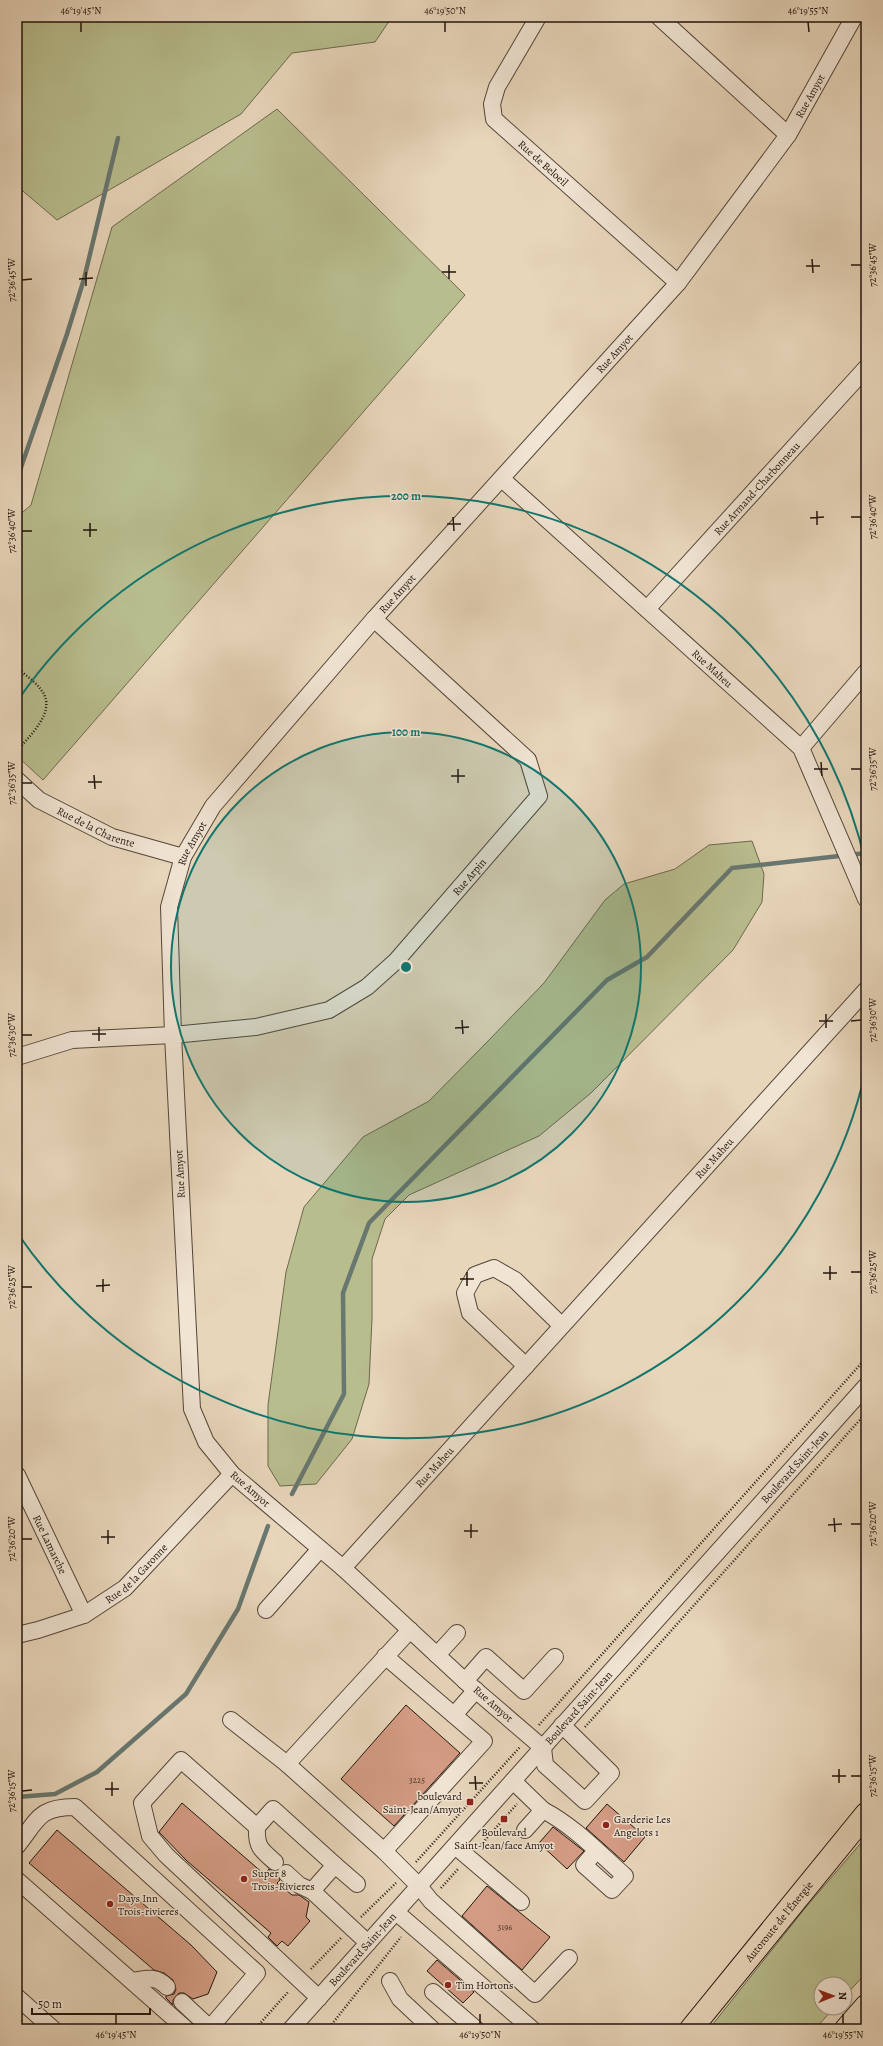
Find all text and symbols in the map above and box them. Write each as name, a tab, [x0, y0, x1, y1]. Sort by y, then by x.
text: 46°19'45"N	[61, 4, 101, 17]
text: 46°19'50"N	[424, 4, 466, 17]
text: 46°19'55"N	[788, 4, 828, 17]
street label: Rue Amyot	[791, 71, 828, 121]
street label: Rue de Beloeil	[515, 136, 572, 190]
text: 72°36'45"W	[866, 243, 879, 287]
text: 72°36'45"W	[5, 258, 18, 302]
street label: Rue Amyot	[592, 330, 636, 376]
street label: Rue Armand-Charbonneau	[710, 438, 803, 538]
text: 200 m	[391, 488, 421, 504]
text: 72°36'40"W	[866, 494, 879, 539]
text: 72°36'40"W	[5, 508, 18, 553]
street label: Rue Amyot	[375, 570, 419, 617]
street label: Rue Maheu	[689, 646, 736, 691]
text: 100 m	[392, 724, 420, 740]
text: 72°36'35"W	[866, 747, 879, 791]
text: 72°36'35"W	[5, 761, 18, 805]
street label: Rue de la Charente	[55, 803, 137, 851]
street label: Rue Amyot	[174, 818, 210, 867]
street label: Rue Arpin	[449, 855, 489, 899]
centre of rings	[399, 960, 413, 974]
text: 72°36'30"W	[866, 997, 879, 1042]
text: 72°36'30"W	[5, 1012, 18, 1057]
street label: Rue Maheu	[691, 1134, 737, 1182]
street label: Rue Amyot	[171, 1149, 189, 1199]
text: 72°36'25"W	[866, 1249, 879, 1294]
text: 72°36'25"W	[5, 1264, 18, 1309]
street label: Boulevard Saint-Jean	[757, 1426, 831, 1506]
street label: Rue Maheu	[412, 1443, 457, 1491]
street label: Rue Amyot	[227, 1467, 273, 1511]
text: 72°36'20"W	[866, 1501, 879, 1546]
street label: Rue Lamarche	[30, 1512, 71, 1577]
text: 72°36'20"W	[5, 1516, 18, 1561]
street label: Rue de la Garonne	[102, 1540, 171, 1607]
street label: Boulevard Saint-Jean	[541, 1668, 615, 1748]
street label: Rue Amyot	[470, 1682, 516, 1726]
text: 72°36'15"W	[866, 1754, 879, 1797]
text: 72°36'15"W	[5, 1769, 18, 1812]
house number: 3225	[409, 1774, 425, 1786]
place label: boulevard Saint-Jean/Amyot	[383, 1789, 462, 1817]
marker: boulevard Saint-Jean/Amyot	[465, 1797, 475, 1807]
place label: Garderie Les Angelots 1	[613, 1812, 671, 1840]
marker: Boulevard Saint-Jean/face Amyot	[499, 1814, 509, 1824]
marker: Garderie Les Angelots 1	[601, 1820, 611, 1830]
place label: Boulevard Saint-Jean/face Amyot	[454, 1825, 554, 1853]
place label: Super 8 Trois-Rivieres	[252, 1866, 315, 1894]
marker: Super 8 Trois-Rivieres	[239, 1874, 249, 1884]
street label: Autoroute de l'Énergie	[741, 1878, 816, 1966]
place label: Days Inn Trois-rivieres	[118, 1891, 179, 1919]
marker: Days Inn Trois-rivieres	[105, 1899, 115, 1909]
street label: Boulevard Saint-Jean	[325, 1909, 399, 1989]
house number: 3196	[497, 1921, 513, 1933]
north arrow	[813, 1976, 853, 2016]
place label: Tim Hortons	[456, 1978, 513, 1993]
marker: Tim Hortons	[443, 1980, 453, 1990]
scale bar	[32, 1990, 150, 2016]
text: N	[835, 1992, 850, 2000]
text: 50 m	[38, 1996, 62, 2012]
text: 46°19'45"N	[96, 2028, 136, 2041]
text: 46°19'50"N	[459, 2028, 501, 2041]
text: 46°19'55"N	[823, 2028, 863, 2041]

